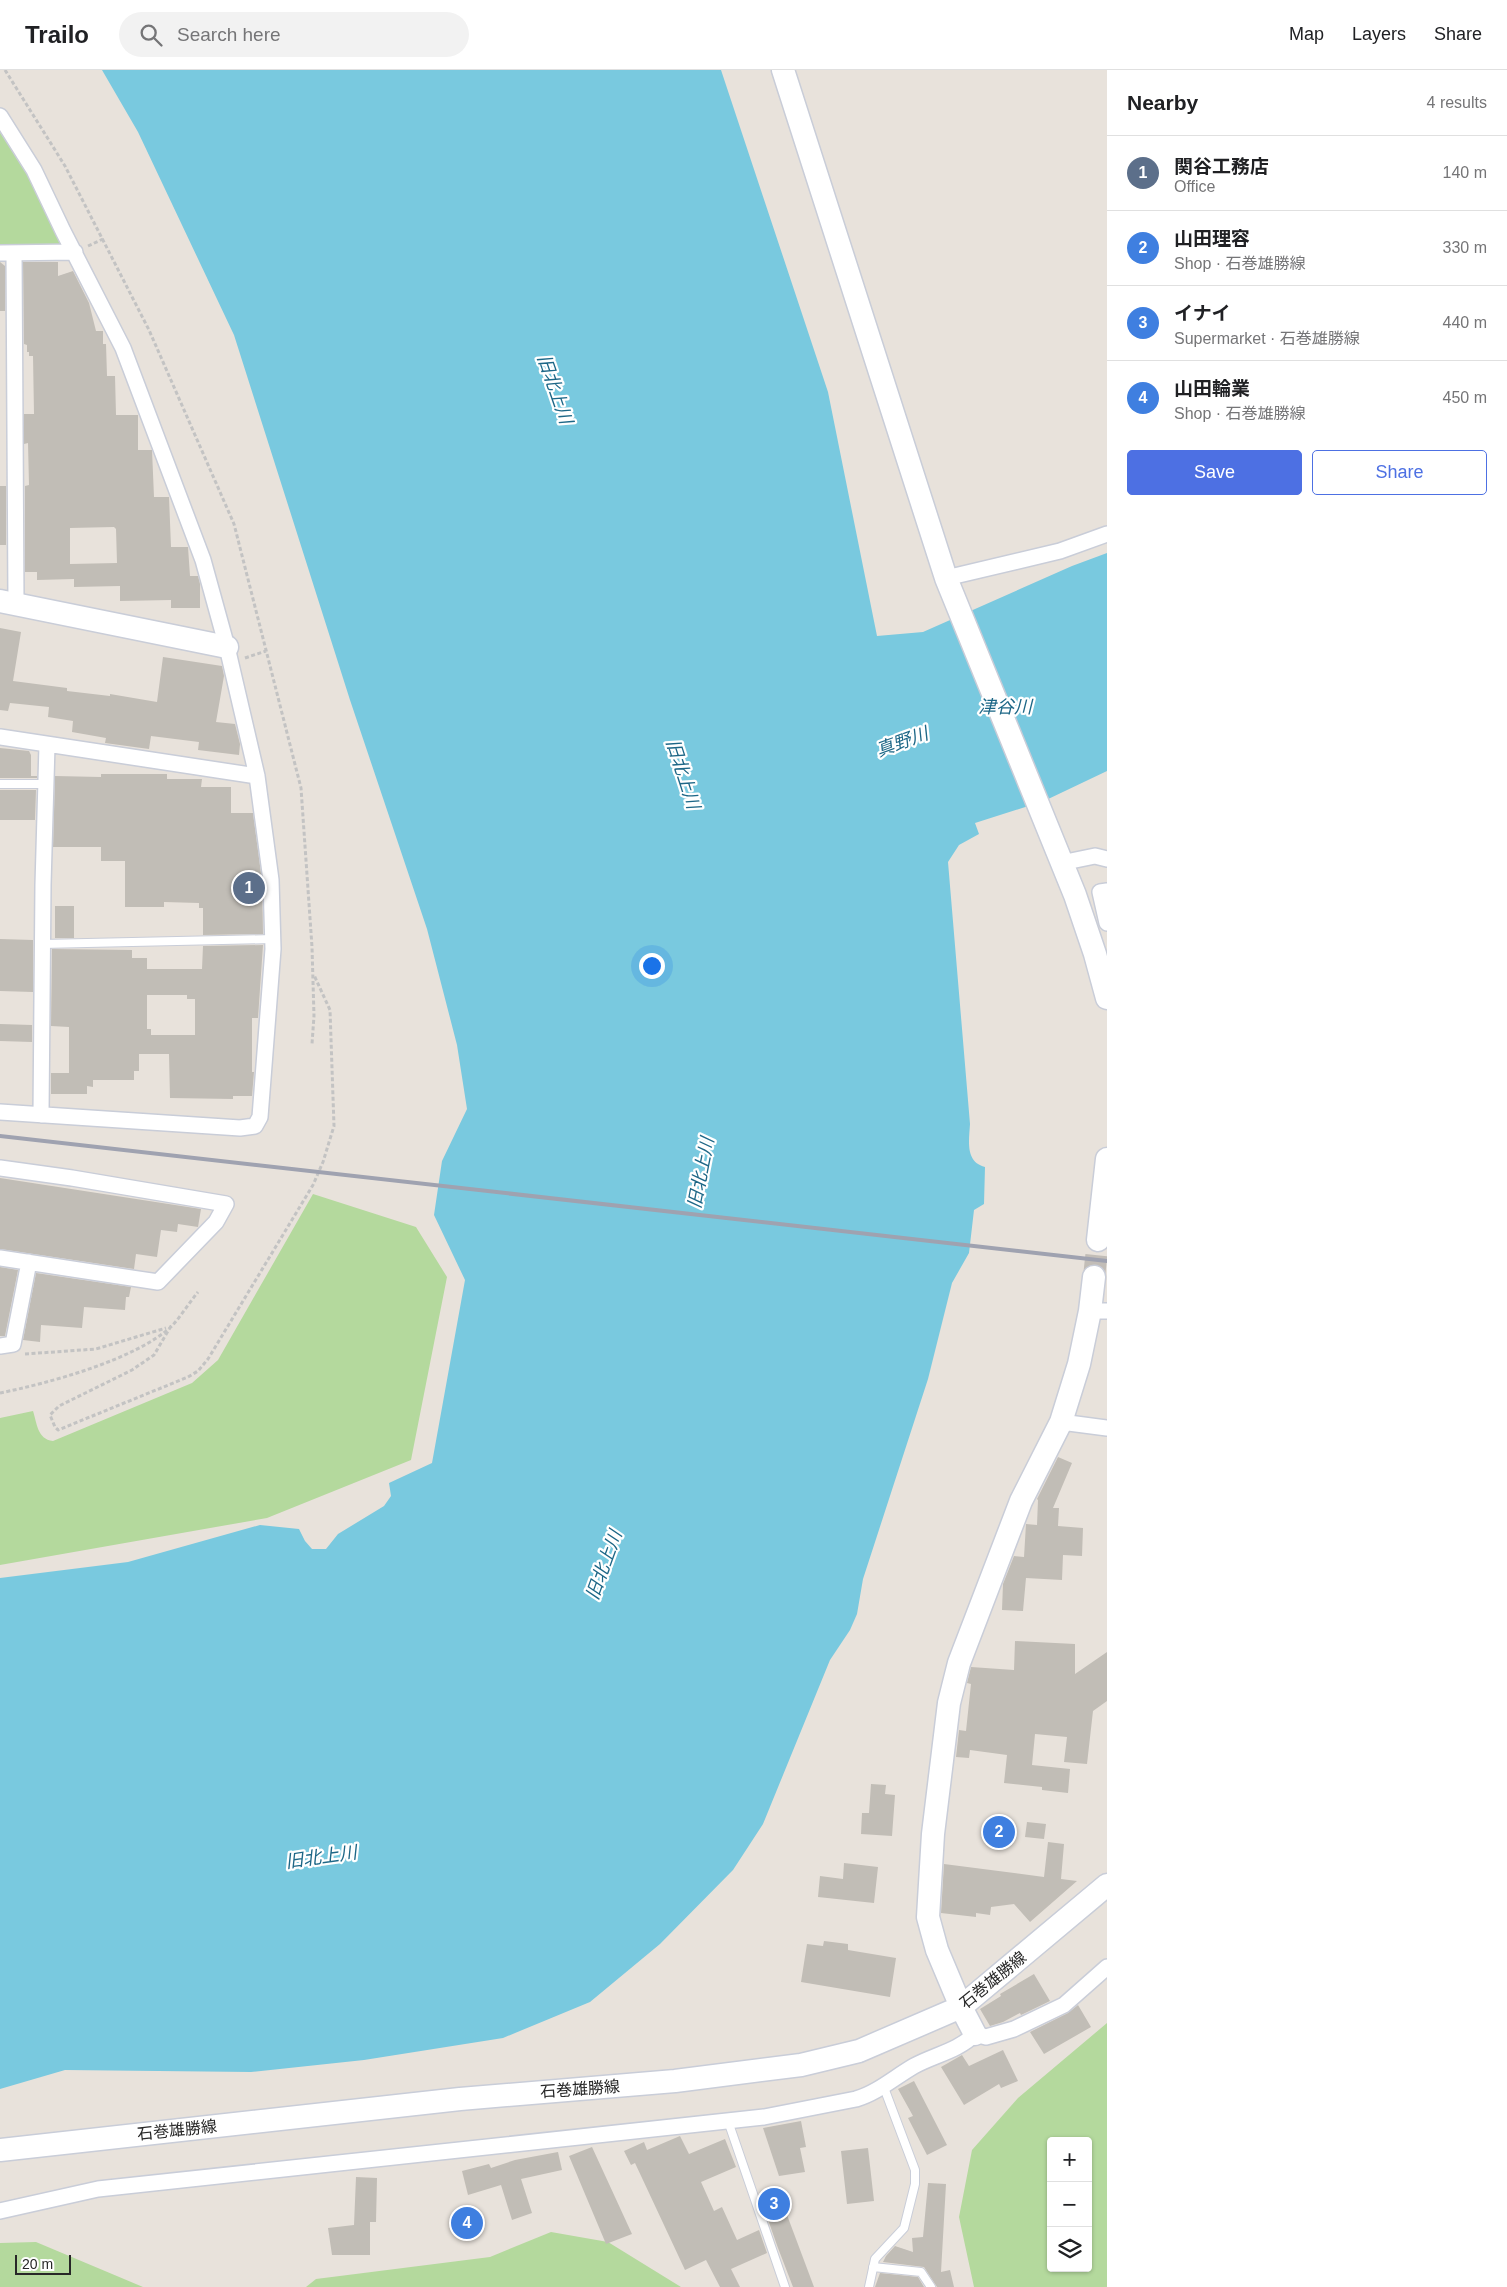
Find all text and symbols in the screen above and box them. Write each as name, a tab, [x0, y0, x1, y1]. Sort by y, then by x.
search box	[119, 12, 469, 57]
text: Trailo	[25, 21, 89, 48]
icon: search	[137, 21, 165, 49]
text: Search here	[177, 24, 281, 45]
text: Map	[1289, 24, 1324, 44]
text: Layers	[1352, 24, 1406, 44]
text: Share	[1434, 24, 1482, 44]
text: Nearby	[1127, 91, 1198, 114]
text: 4 results	[1427, 94, 1487, 111]
text: 関谷工務店	[1174, 156, 1269, 177]
text: 1	[1139, 164, 1147, 181]
text: 140 m	[1443, 164, 1487, 181]
text: Office	[1174, 178, 1216, 195]
text: 山田理容	[1174, 228, 1250, 249]
text: 2	[1139, 239, 1147, 256]
text: 330 m	[1443, 239, 1487, 256]
text: Shop · 石巻雄勝線	[1174, 255, 1306, 272]
text: イナイ	[1174, 303, 1231, 324]
text: 3	[1139, 314, 1147, 331]
text: 440 m	[1443, 314, 1487, 331]
text: Supermarket · 石巻雄勝線	[1174, 330, 1360, 347]
water label: 旧北上川	[534, 352, 577, 428]
text: 山田輪業	[1174, 378, 1250, 399]
text: 4	[1139, 389, 1147, 406]
text: 450 m	[1443, 389, 1487, 406]
text: Shop · 石巻雄勝線	[1174, 405, 1306, 422]
button: Save	[1127, 450, 1302, 495]
button: Share	[1312, 450, 1487, 495]
water label: 津谷川	[978, 697, 1034, 717]
water label: 真野川	[873, 723, 933, 761]
water label: 旧北上川	[662, 737, 704, 813]
pin: 1	[233, 869, 265, 907]
your location	[639, 953, 665, 979]
water label: 旧北上川	[684, 1134, 718, 1210]
water label: 旧北上川	[582, 1526, 626, 1602]
pin: 2	[983, 1813, 1015, 1851]
water label: 旧北上川	[284, 1842, 360, 1872]
street label: 石巻雄勝線	[957, 1948, 1029, 2012]
street label: 石巻雄勝線	[539, 2078, 621, 2100]
street label: 石巻雄勝線	[136, 2117, 218, 2143]
map controls	[1047, 2137, 1092, 2272]
button: +	[1047, 2137, 1092, 2182]
button: −	[1047, 2182, 1092, 2227]
pin: 3	[758, 2185, 790, 2223]
pin: 4	[451, 2204, 483, 2242]
button: layers	[1047, 2227, 1092, 2272]
scale bar	[15, 2252, 71, 2275]
text: 20 m	[22, 2256, 53, 2272]

